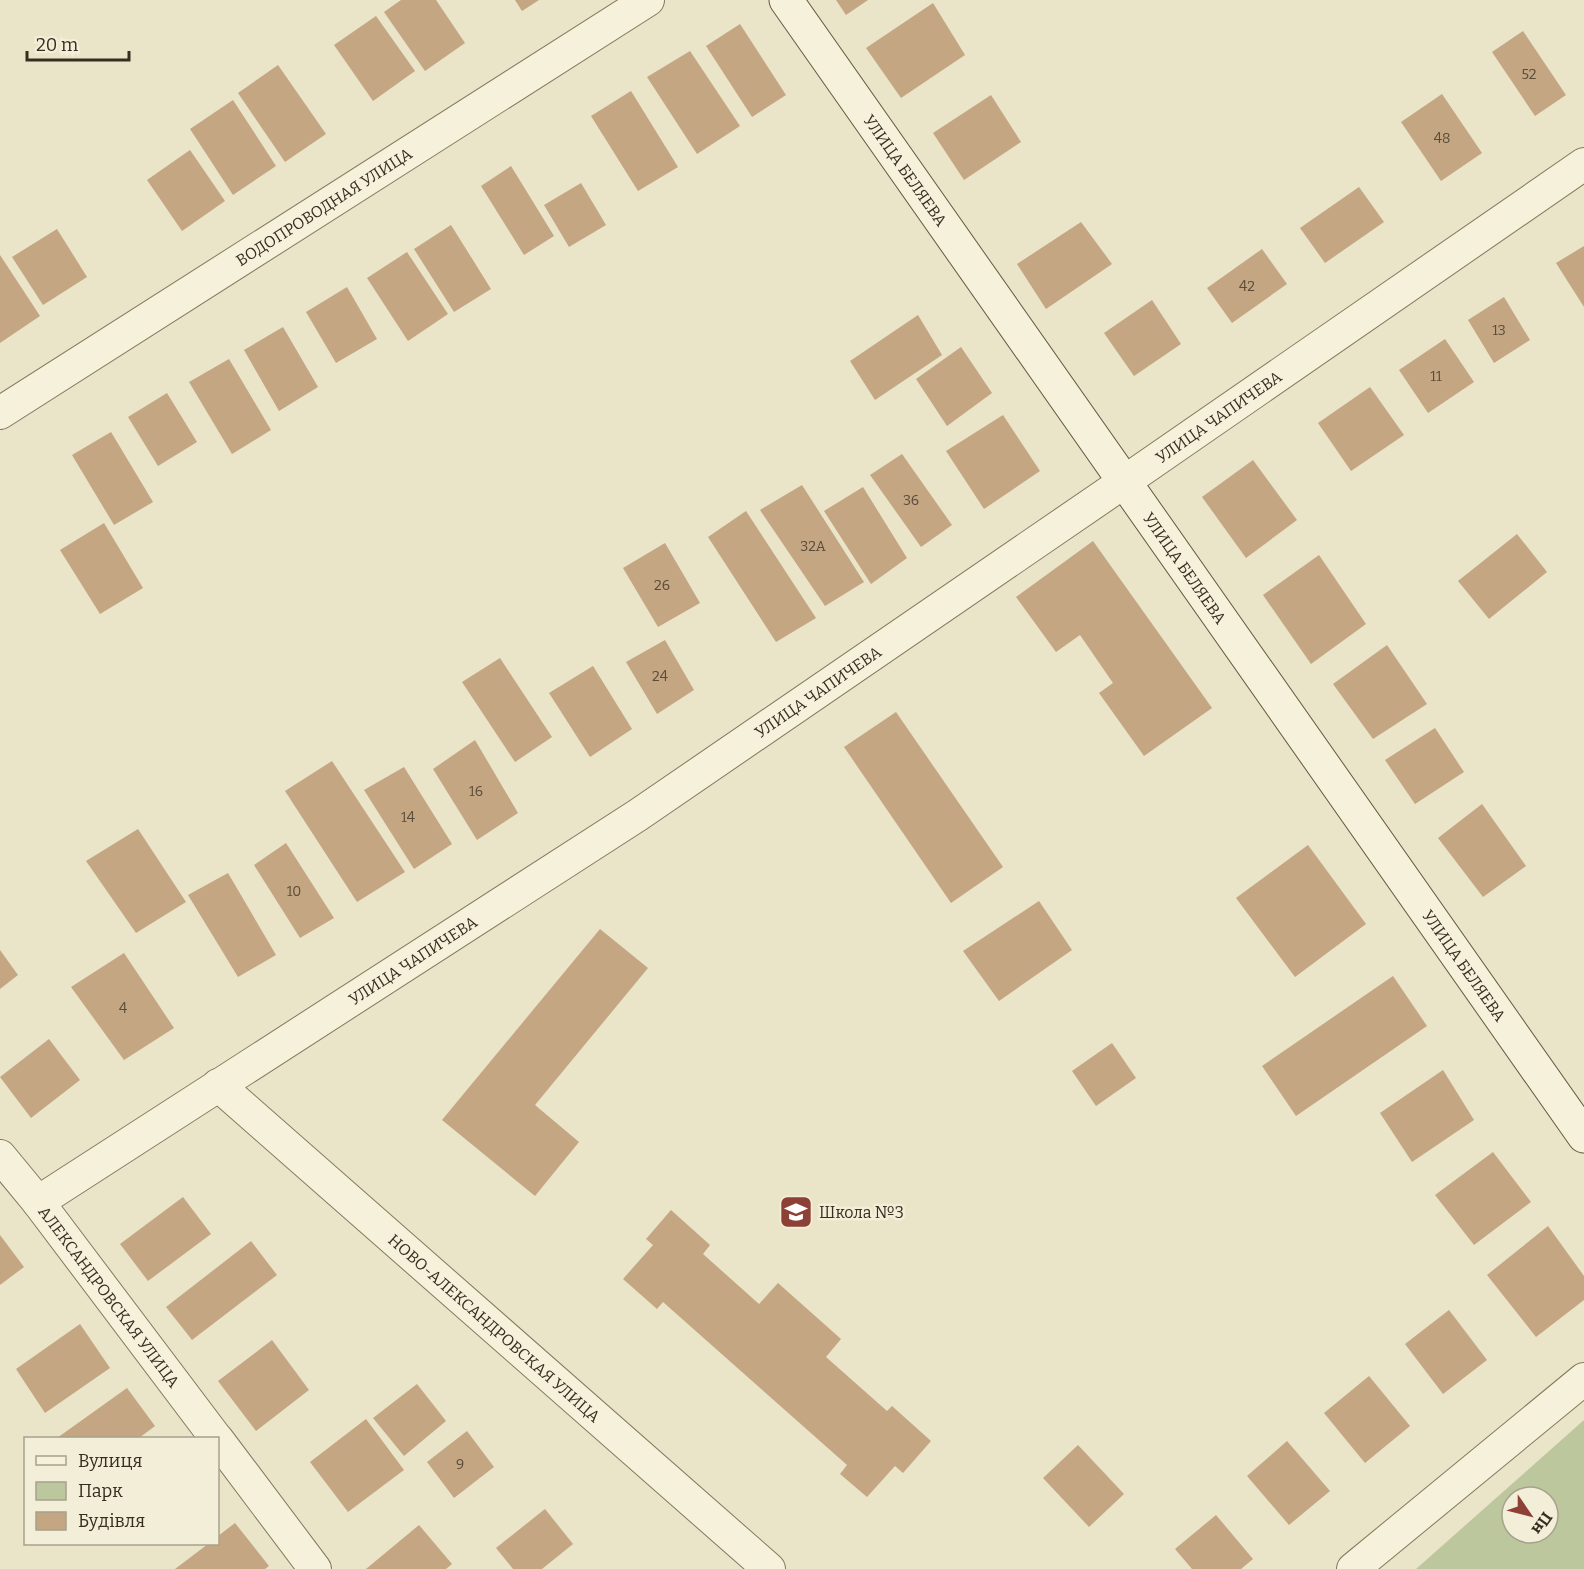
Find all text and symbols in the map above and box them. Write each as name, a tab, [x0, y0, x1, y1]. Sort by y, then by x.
scale bar	[27, 24, 129, 62]
text: 20 m	[36, 34, 78, 56]
house number: 52	[1522, 66, 1536, 83]
street label: УЛИЦА БЕЛЯЕВА	[860, 111, 951, 230]
house number: 48	[1434, 130, 1450, 147]
street label: ВОДОПРОВОДНАЯ УЛИЦА	[233, 144, 416, 270]
house number: 42	[1239, 278, 1255, 295]
house number: 13	[1492, 322, 1506, 339]
street label: УЛИЦА ЧАПИЧЕВА	[1152, 367, 1286, 467]
house number: 11	[1430, 368, 1442, 385]
house number: 36	[903, 492, 919, 509]
street label: УЛИЦА БЕЛЯЕВА	[1139, 509, 1231, 628]
house number: 32А	[800, 538, 826, 555]
house number: 26	[654, 577, 670, 594]
street label: УЛИЦА ЧАПИЧЕВА	[751, 642, 885, 742]
house number: 24	[652, 668, 668, 685]
house number: 16	[469, 783, 483, 800]
house number: 14	[401, 809, 415, 826]
house number: 10	[287, 883, 301, 900]
street label: УЛИЦА БЕЛЯЕВА	[1418, 906, 1510, 1026]
street label: УЛИЦА ЧАПИЧЕВА	[345, 912, 481, 1009]
house number: 4	[119, 1000, 127, 1017]
school or university icon: Школа №3	[778, 1194, 814, 1230]
street label: АЛЕКСАНДРОВСКАЯ УЛИЦА	[34, 1202, 184, 1392]
place label: Школа №3	[819, 1203, 904, 1222]
street label: НОВО-АЛЕКСАНДРОВСКАЯ УЛИЦА	[384, 1230, 604, 1427]
legend	[24, 1437, 219, 1545]
text: Вулиця	[78, 1450, 142, 1472]
house number: 9	[456, 1456, 464, 1473]
text: Парк	[78, 1480, 123, 1502]
north arrow	[1500, 1485, 1560, 1545]
text: Пн	[1527, 1508, 1556, 1538]
text: Будівля	[78, 1510, 145, 1532]

